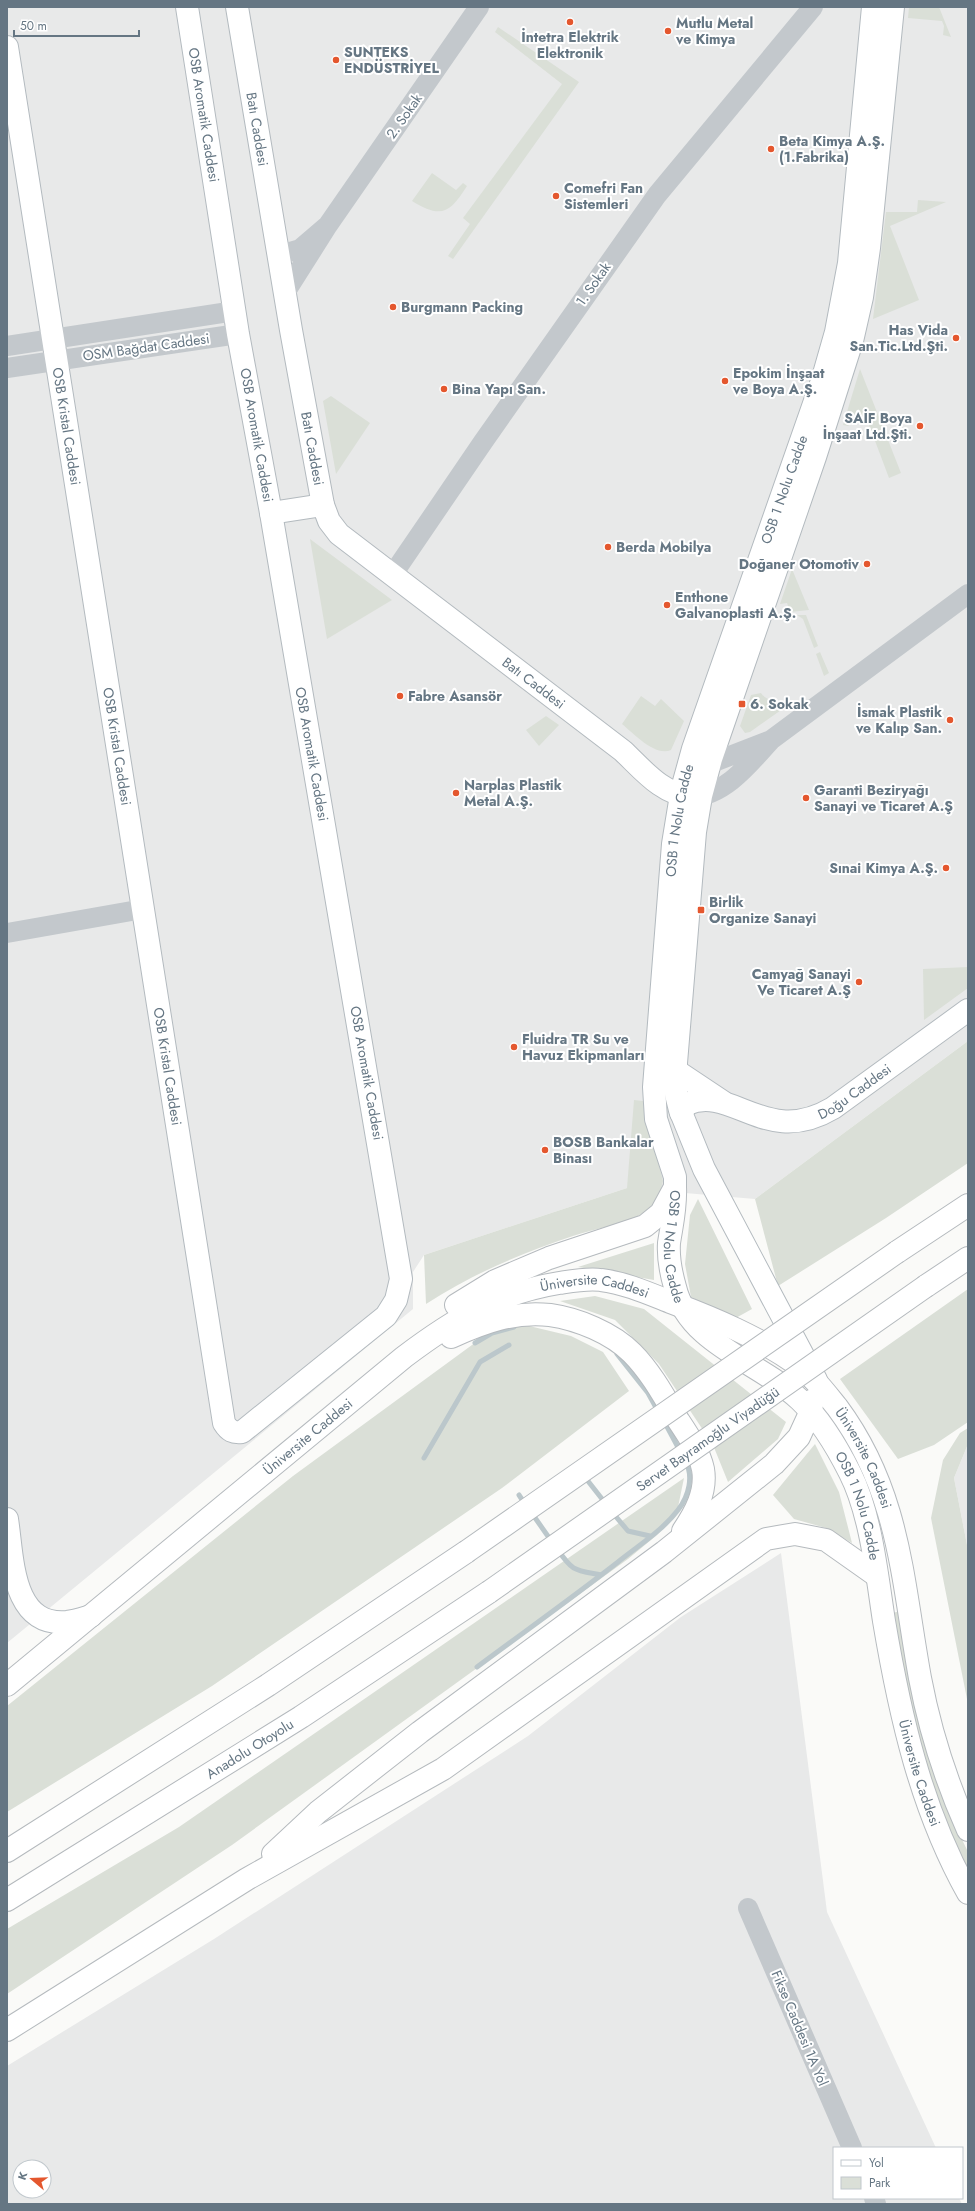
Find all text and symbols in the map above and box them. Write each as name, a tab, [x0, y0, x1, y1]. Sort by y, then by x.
scale bar	[14, 12, 139, 38]
place label: Mutlu Metal ve Kimya	[675, 13, 753, 49]
text: 50 m	[20, 17, 47, 35]
marker: İntetra Elektrik Elektronik	[565, 17, 575, 27]
marker: Mutlu Metal ve Kimya	[663, 26, 673, 36]
place label: İntetra Elektrik Elektronik	[521, 27, 619, 63]
place label: SUNTEKS ENDÜSTRİYEL	[344, 42, 439, 78]
street label: OSB Aromatik Caddesi	[183, 46, 225, 184]
marker: SUNTEKS ENDÜSTRİYEL	[331, 55, 341, 65]
street label: 2. Sokak	[381, 89, 427, 143]
street label: Batı Caddesi	[241, 91, 273, 168]
place label: Beta Kimya A.Ş. (1.Fabrika)	[779, 131, 885, 167]
marker: Beta Kimya A.Ş. (1.Fabrika)	[766, 144, 776, 154]
place label: Comefri Fan Sistemleri	[564, 178, 643, 214]
marker: Comefri Fan Sistemleri	[551, 191, 561, 201]
street label: 1. Sokak	[571, 257, 616, 310]
place label: Burgmann Packing	[401, 297, 523, 317]
marker: Burgmann Packing	[388, 302, 398, 312]
place label: Has Vida San.Tic.Ltd.Şti.	[849, 320, 948, 356]
street label: OSM Bağdat Caddesi	[81, 328, 211, 366]
marker: Has Vida San.Tic.Ltd.Şti.	[951, 333, 961, 343]
place label: Epokim İnşaat ve Boya A.Ş.	[732, 363, 825, 399]
street label: OSB Kristal Caddesi	[48, 366, 86, 487]
street label: OSB Aromatik Caddesi	[235, 366, 279, 504]
marker: Epokim İnşaat ve Boya A.Ş.	[720, 376, 730, 386]
place label: Bina Yapı San.	[452, 379, 546, 399]
marker: Bina Yapı San.	[439, 384, 449, 394]
place label: SAİF Boya İnşaat Ltd.Şti.	[823, 408, 912, 444]
street label: Batı Caddesi	[296, 410, 329, 487]
marker: SAİF Boya İnşaat Ltd.Şti.	[915, 421, 925, 431]
street label: OSB 1 Nolu Cadde	[756, 432, 812, 547]
place label: Berda Mobilya	[616, 537, 711, 557]
marker: Berda Mobilya	[603, 542, 613, 552]
place label: Doğaner Otomotiv	[739, 554, 860, 574]
marker: Doğaner Otomotiv	[862, 559, 872, 569]
place label: Enthone Galvanoplasti A.Ş.	[675, 587, 796, 623]
marker: Enthone Galvanoplasti A.Ş.	[662, 600, 672, 610]
street label: Batı Caddesi	[498, 652, 569, 713]
street label: OSB Aromatik Caddesi	[290, 685, 334, 823]
street label: OSB Kristal Caddesi	[98, 686, 136, 807]
place label: Fabre Asansör	[408, 686, 502, 706]
marker: Fabre Asansör	[395, 691, 405, 701]
place label: 6. Sokak	[750, 694, 809, 714]
marker: 6. Sokak	[737, 699, 747, 709]
place label: İsmak Plastik ve Kalıp San.	[855, 702, 942, 738]
marker: İsmak Plastik ve Kalıp San.	[945, 715, 955, 725]
street label: OSB 1 Nolu Cadde	[660, 762, 698, 878]
place label: Narplas Plastik Metal A.Ş.	[464, 775, 562, 811]
place label: Garanti Beziryağı Sanayi ve Ticaret A.Ş	[814, 780, 953, 816]
marker: Narplas Plastik Metal A.Ş.	[451, 788, 461, 798]
marker: Garanti Beziryağı Sanayi ve Ticaret A.Ş	[801, 793, 811, 803]
place label: Sınai Kimya A.Ş.	[829, 858, 938, 878]
marker: Sınai Kimya A.Ş.	[941, 863, 951, 873]
place label: Birlik Organize Sanayi	[709, 892, 816, 928]
marker: Birlik Organize Sanayi	[696, 905, 706, 915]
place label: Camyağ Sanayi Ve Ticaret A.Ş	[752, 964, 851, 1000]
marker: Camyağ Sanayi Ve Ticaret A.Ş	[854, 977, 864, 987]
street label: OSB Aromatik Caddesi	[345, 1004, 389, 1142]
street label: OSB Kristal Caddesi	[149, 1006, 187, 1127]
place label: Fluidra TR Su ve Havuz Ekipmanları	[522, 1029, 644, 1065]
marker: Fluidra TR Su ve Havuz Ekipmanları	[509, 1042, 519, 1052]
street label: Doğu Caddesi	[814, 1059, 895, 1124]
place label: BOSB Bankalar Binası	[553, 1132, 654, 1168]
marker: BOSB Bankalar Binası	[540, 1145, 550, 1155]
street label: OSB 1 Nolu Cadde	[659, 1190, 689, 1306]
street label: Üniversite Caddesi	[538, 1269, 652, 1303]
street label: Servet Bayramoğlu Viyadüğü	[632, 1382, 783, 1496]
street label: Üniversite Caddesi	[259, 1394, 357, 1480]
street label: Üniversite Caddesi	[831, 1403, 897, 1511]
street label: OSB 1 Nolu Cadde	[830, 1448, 885, 1562]
street label: Anadolu Otoyolu	[202, 1714, 297, 1784]
street label: Üniversite Caddesi	[894, 1718, 945, 1829]
street label: Fikse Caddesi 1A Yol	[767, 1967, 833, 2089]
legend	[833, 2147, 963, 2199]
text: Yol	[869, 2154, 884, 2172]
north arrow	[12, 2159, 52, 2199]
text: K	[14, 2169, 31, 2182]
text: Park	[869, 2174, 891, 2192]

